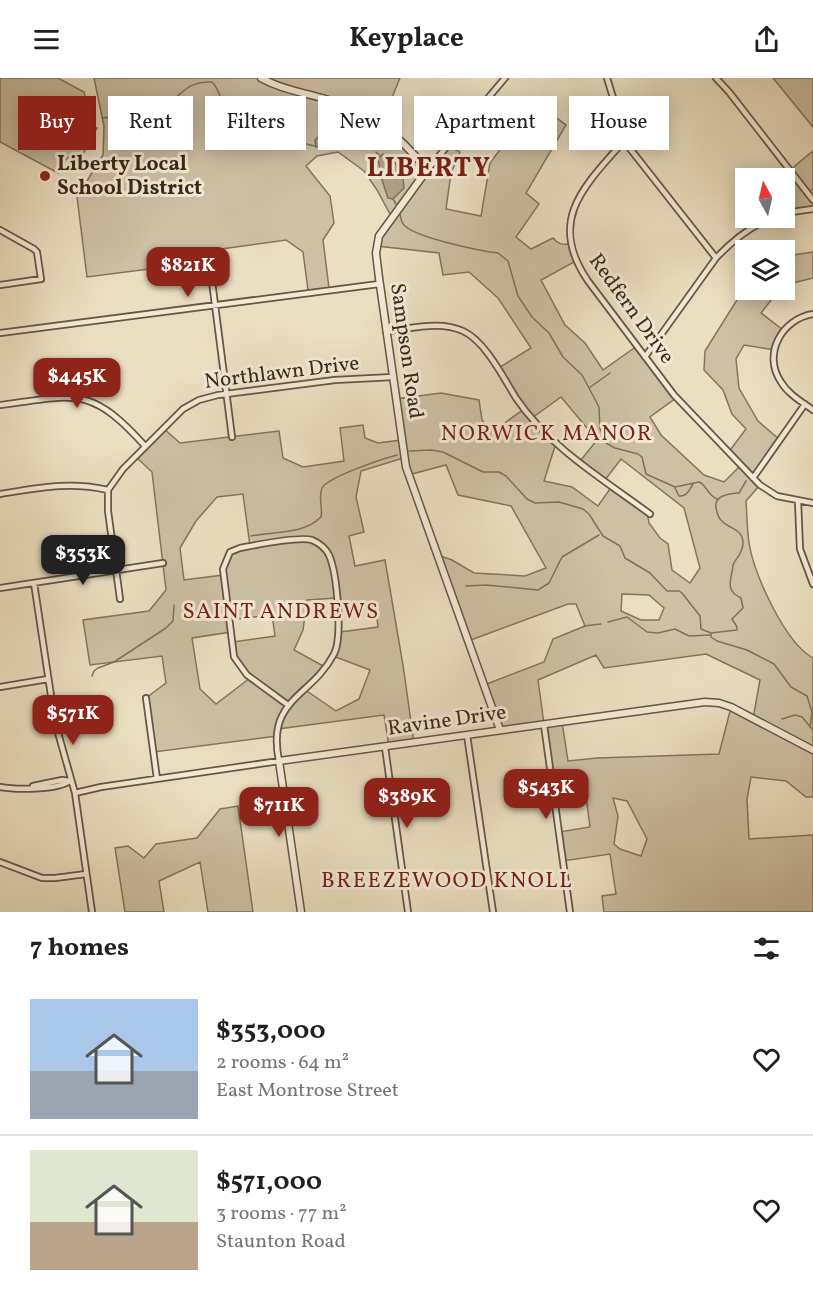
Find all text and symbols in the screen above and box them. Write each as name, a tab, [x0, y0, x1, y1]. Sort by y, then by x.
text: Keyplace	[349, 20, 464, 58]
icon: menu	[30, 23, 63, 56]
icon: share	[750, 23, 783, 56]
chip: Buy	[18, 96, 96, 150]
chip: Rent	[108, 96, 193, 150]
chip: Filters	[205, 96, 306, 150]
chip: New	[318, 96, 402, 150]
chip: Apartment	[414, 96, 557, 150]
chip: House	[569, 96, 669, 150]
place label: Liberty Local School District	[57, 150, 202, 203]
district label: LIBERTY	[367, 150, 491, 188]
north arrow	[735, 168, 795, 228]
map controls	[735, 168, 795, 300]
marker: Liberty Local School District	[38, 169, 52, 183]
button: layers	[735, 240, 795, 300]
pin: $821K	[146, 247, 230, 298]
street label: Redfern Drive	[581, 248, 681, 370]
text: $821K	[161, 252, 215, 280]
street label: Sampson Road	[382, 281, 430, 421]
street label: Northlawn Drive	[203, 349, 361, 397]
pin: $445K	[35, 358, 119, 409]
text: $445K	[47, 363, 107, 391]
district label: NORWICK MANOR	[441, 419, 653, 450]
pin: $353K	[41, 535, 125, 586]
text: $353K	[55, 540, 111, 568]
district label: SAINT ANDREWS	[182, 597, 380, 628]
pin: $571K	[31, 695, 115, 746]
street label: Ravine Drive	[386, 698, 508, 744]
text: $571K	[47, 700, 99, 728]
pin: $543K	[504, 769, 588, 820]
text: $543K	[518, 774, 574, 802]
pin: $389K	[365, 778, 449, 829]
text: $389K	[378, 783, 436, 811]
pin: $711K	[237, 787, 321, 838]
text: $711K	[253, 792, 305, 820]
district label: BREEZEWOOD KNOLL	[321, 866, 573, 897]
text: 7 homes	[30, 930, 129, 966]
icon: filters	[750, 932, 783, 965]
text: $353,000	[216, 1013, 326, 1049]
icon: home	[78, 1023, 150, 1095]
icon: heart	[750, 1043, 783, 1076]
text: 2 rooms · 64 m²	[216, 1049, 349, 1077]
text: East Montrose Street	[216, 1077, 399, 1105]
text: $571,000	[216, 1164, 322, 1200]
icon: home	[78, 1174, 150, 1246]
icon: heart	[750, 1194, 783, 1227]
text: 3 rooms · 77 m²	[216, 1200, 347, 1228]
text: Staunton Road	[216, 1228, 346, 1256]

